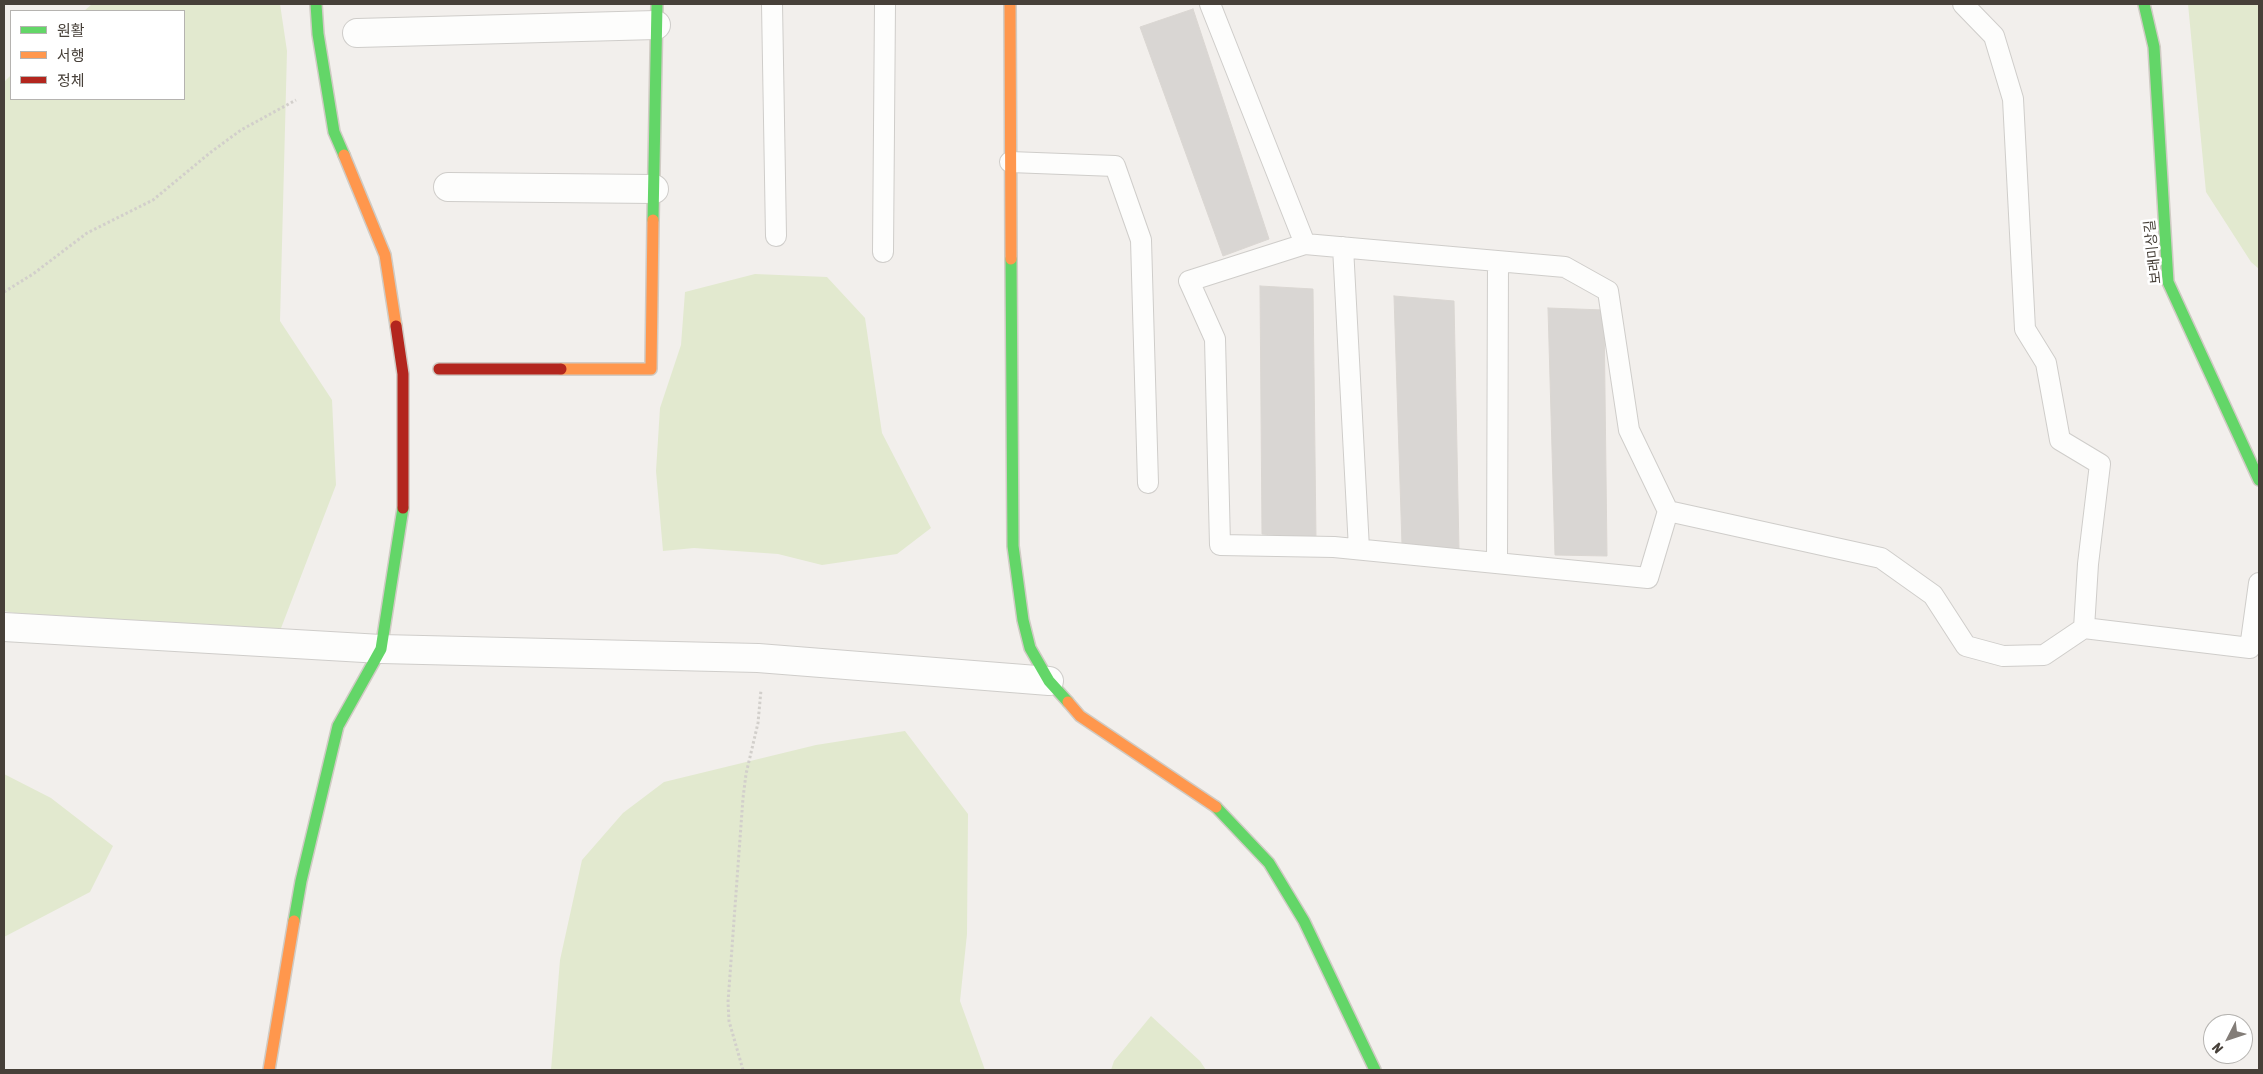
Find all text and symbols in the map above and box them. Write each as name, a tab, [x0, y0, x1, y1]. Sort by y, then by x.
legend	[10, 10, 185, 100]
text: 원활	[57, 22, 85, 39]
text: 서행	[57, 47, 85, 64]
text: 정체	[57, 72, 85, 89]
street label: 보래미상길	[2141, 219, 2165, 285]
north arrow	[2203, 1014, 2253, 1064]
text: N	[2209, 1040, 2226, 1057]

